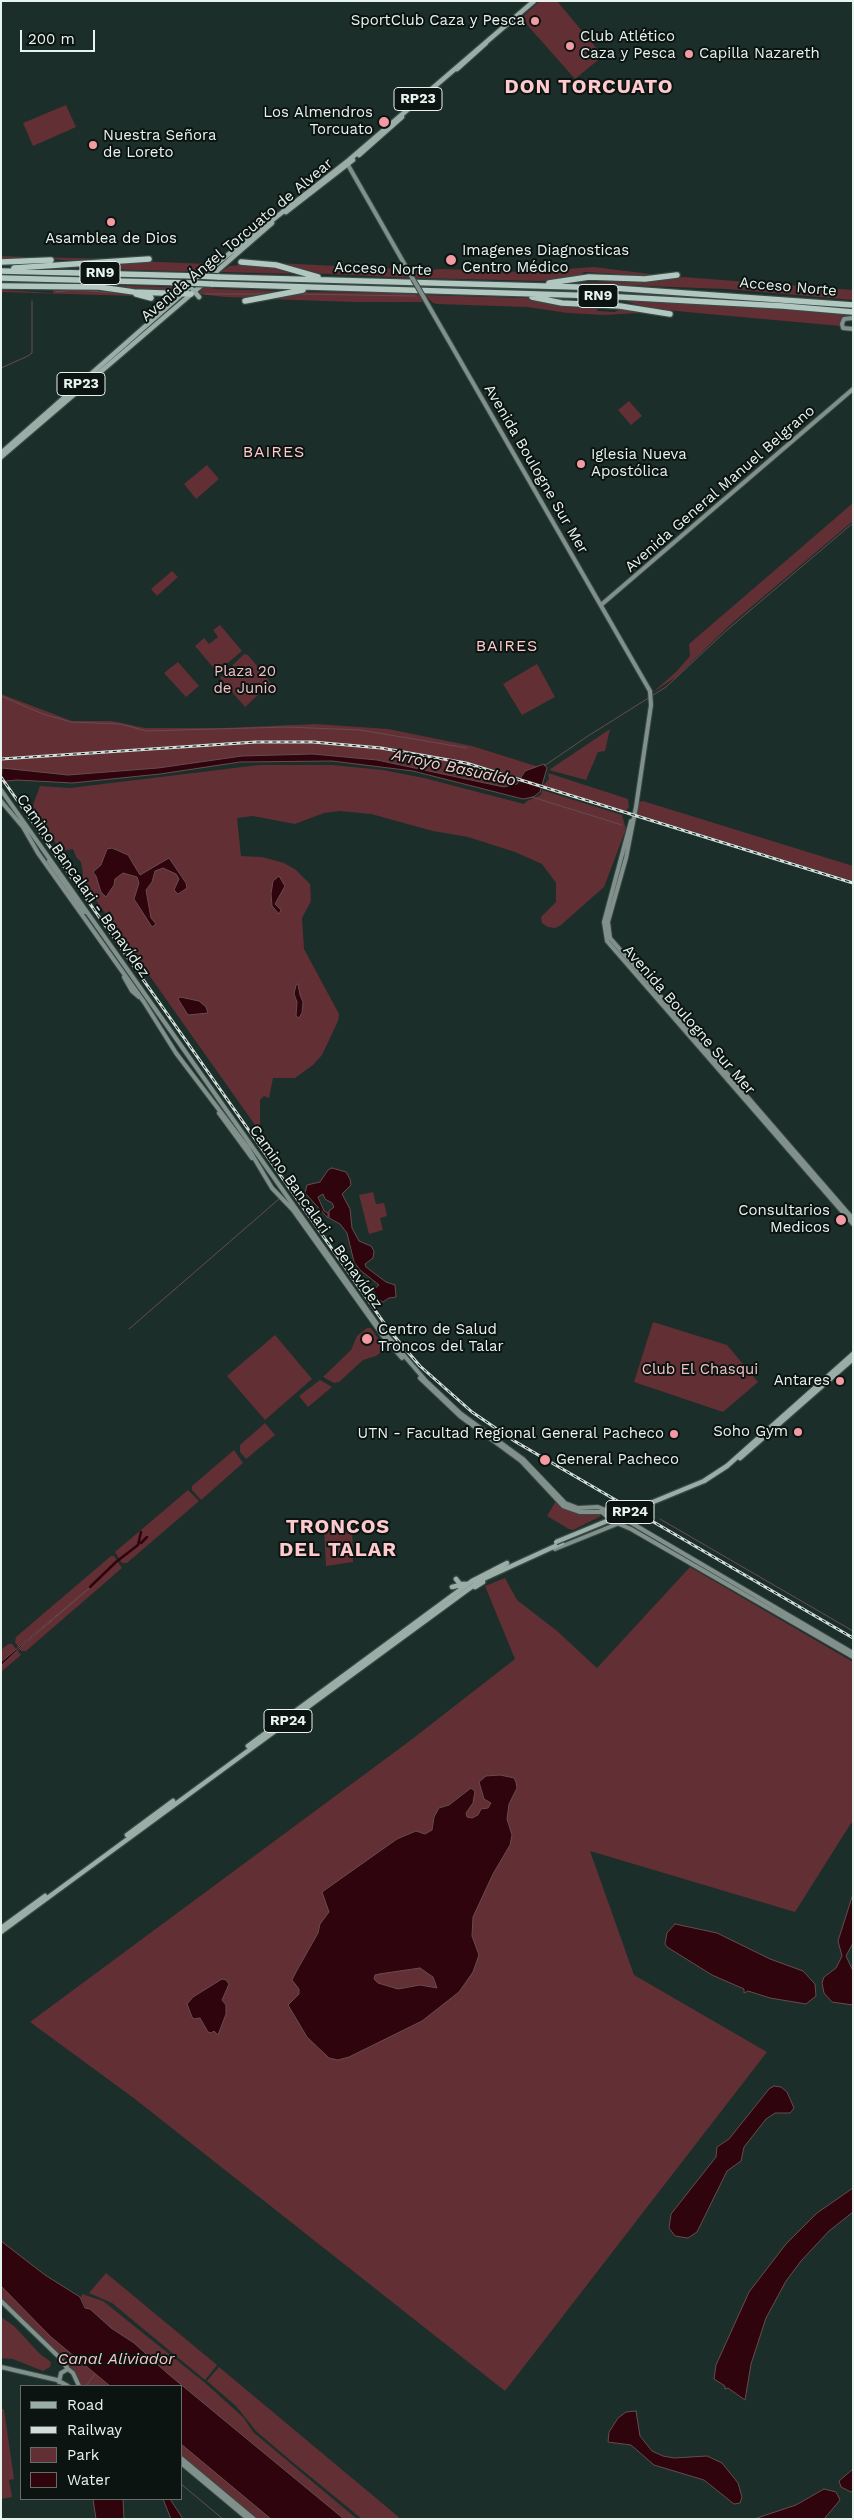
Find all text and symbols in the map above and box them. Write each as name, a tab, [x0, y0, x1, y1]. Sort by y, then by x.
place label: SportClub Caza y Pesca	[351, 12, 525, 30]
marker: SportClub Caza y Pesca	[529, 15, 541, 27]
scale bar	[22, 20, 98, 52]
place label: Club Atlético Caza y Pesca	[580, 28, 676, 63]
text: 200 m	[28, 30, 75, 48]
marker: Club Atlético Caza y Pesca	[564, 40, 576, 52]
place label: Capilla Nazareth	[699, 45, 820, 63]
marker: Capilla Nazareth	[683, 48, 695, 60]
district label: DON TORCUATO	[503, 75, 675, 99]
road number: RP23	[394, 88, 442, 110]
place label: Los Almendros Torcuato	[263, 104, 373, 139]
marker: Los Almendros Torcuato	[377, 115, 391, 129]
place label: Nuestra Señora de Loreto	[103, 127, 216, 162]
marker: Nuestra Señora de Loreto	[87, 139, 99, 151]
street label: Avenida Ángel Torcuato de Alvear	[138, 154, 336, 326]
marker: Asamblea de Dios	[105, 216, 117, 228]
place label: Asamblea de Dios	[45, 230, 177, 248]
place label: Imagenes Diagnosticas Centro Médico	[462, 242, 629, 277]
marker: Imagenes Diagnosticas Centro Médico	[444, 253, 458, 267]
street label: Acceso Norte	[334, 258, 432, 280]
road number: RN9	[80, 262, 120, 284]
street label: Acceso Norte	[739, 274, 837, 300]
road number: RN9	[578, 284, 618, 308]
road number: RP23	[57, 372, 105, 396]
street label: Avenida Boulogne Sur Mer	[480, 381, 592, 557]
street label: Avenida General Manuel Belgrano	[621, 402, 819, 576]
district label: BAIRES	[242, 442, 306, 462]
place label: Iglesia Nueva Apostólica	[591, 446, 687, 481]
marker: Iglesia Nueva Apostólica	[575, 458, 587, 470]
district label: BAIRES	[475, 636, 539, 656]
park label: Plaza 20 de Junio	[213, 663, 277, 698]
water label: Arroyo Basualdo	[390, 745, 518, 791]
street label: Camino Bancalari - Benavídez	[13, 791, 153, 981]
street label: Avenida Boulogne Sur Mer	[619, 942, 759, 1098]
street label: Camino Bancalari - Benavídez	[246, 1122, 386, 1312]
place label: Consultarios Medicos	[738, 1202, 830, 1237]
marker: Consultarios Medicos	[834, 1213, 848, 1227]
place label: Centro de Salud Troncos del Talar	[378, 1321, 504, 1356]
marker: Centro de Salud Troncos del Talar	[360, 1332, 374, 1346]
park label: Club El Chasqui	[642, 1361, 758, 1379]
place label: Antares	[774, 1372, 830, 1390]
marker: Antares	[834, 1375, 846, 1387]
place label: Soho Gym	[713, 1423, 788, 1441]
place label: UTN - Facultad Regional General Pacheco	[358, 1425, 664, 1443]
marker: Soho Gym	[792, 1426, 804, 1438]
marker: UTN - Facultad Regional General Pacheco	[668, 1428, 680, 1440]
place label: General Pacheco	[556, 1451, 679, 1469]
marker: General Pacheco	[538, 1453, 552, 1467]
road number: RP24	[606, 1500, 654, 1524]
district label: TRONCOS DEL TALAR	[278, 1515, 398, 1562]
road number: RP24	[264, 1710, 312, 1732]
water label: Canal Aliviador	[58, 2349, 174, 2369]
legend	[20, 2385, 182, 2500]
text: Road	[67, 2396, 104, 2414]
text: Railway	[67, 2421, 122, 2439]
text: Park	[67, 2446, 99, 2464]
text: Water	[67, 2471, 110, 2489]

